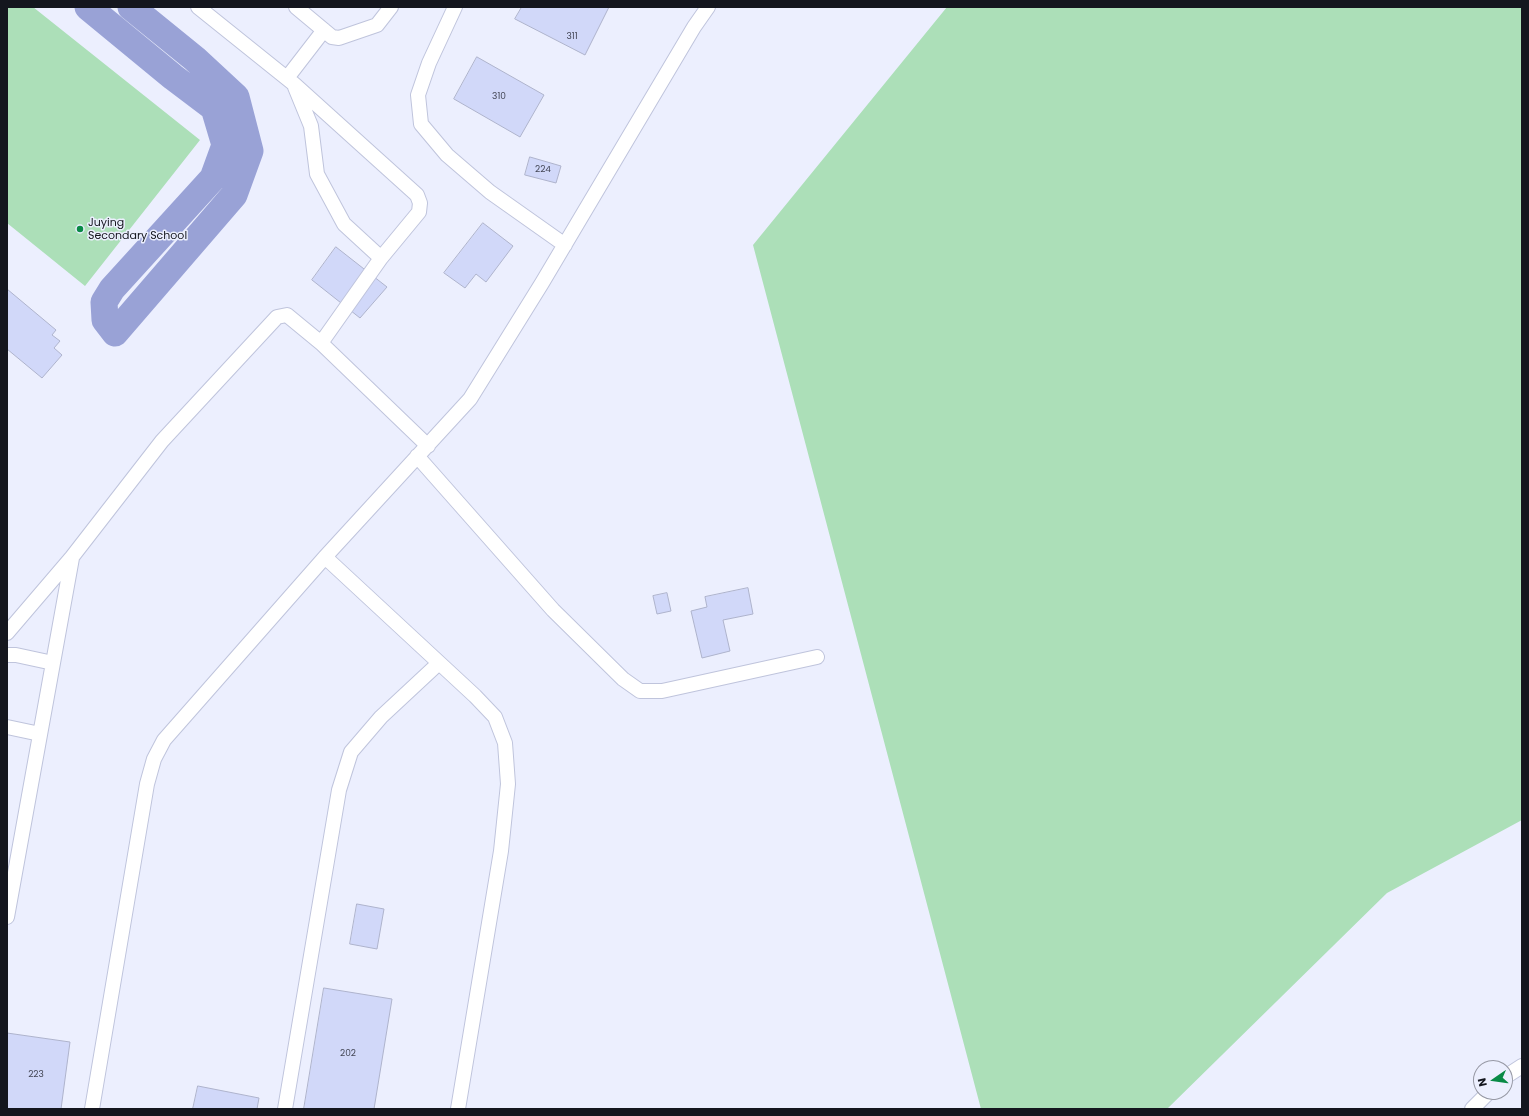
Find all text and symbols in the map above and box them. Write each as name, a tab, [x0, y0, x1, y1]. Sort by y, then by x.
house number: 311	[566, 32, 578, 42]
house number: 310	[492, 92, 506, 102]
house number: 224	[535, 165, 551, 175]
place label: Juying Secondary School	[88, 216, 187, 242]
marker: Juying Secondary School	[75, 224, 85, 234]
house number: 202	[340, 1049, 356, 1059]
north arrow	[1473, 1060, 1513, 1100]
house number: 223	[28, 1070, 44, 1080]
text: N	[1474, 1077, 1491, 1088]

